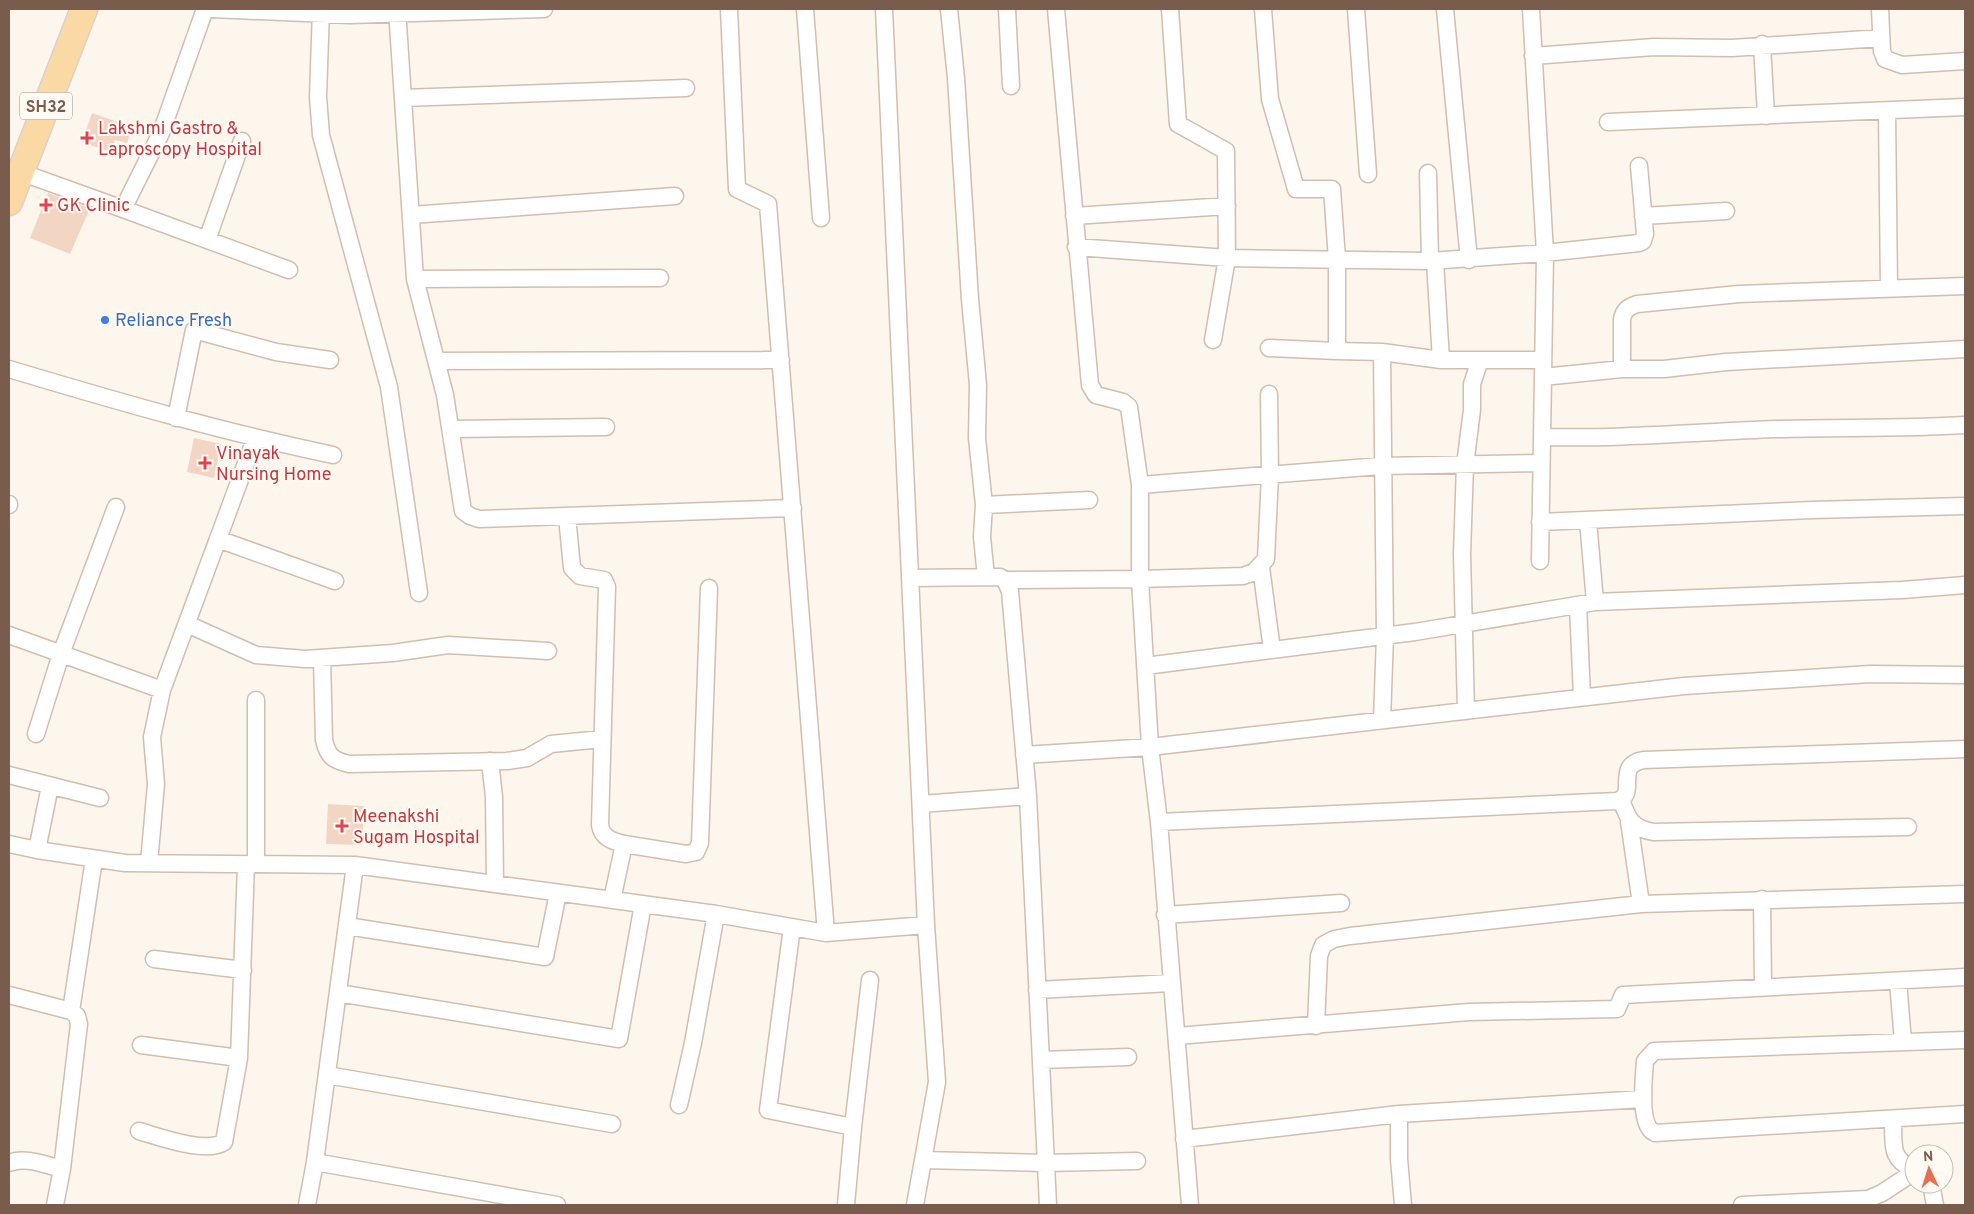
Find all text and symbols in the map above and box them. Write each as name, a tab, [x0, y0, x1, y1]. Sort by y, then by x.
road number: SH32	[20, 92, 72, 120]
place label: Lakshmi Gastro & Laproscopy Hospital	[98, 118, 262, 162]
marker: Lakshmi Gastro & Laproscopy Hospital	[80, 131, 94, 145]
place label: GK Clinic	[57, 195, 130, 218]
marker: GK Clinic	[39, 198, 53, 212]
place label: Reliance Fresh	[115, 310, 232, 333]
marker: Reliance Fresh	[99, 314, 111, 326]
place label: Vinayak Nursing Home	[216, 443, 331, 487]
marker: Vinayak Nursing Home	[198, 456, 212, 470]
place label: Meenakshi Sugam Hospital	[353, 806, 480, 850]
marker: Meenakshi Sugam Hospital	[335, 819, 349, 833]
north arrow	[1904, 1144, 1954, 1194]
text: N	[1923, 1149, 1934, 1166]

